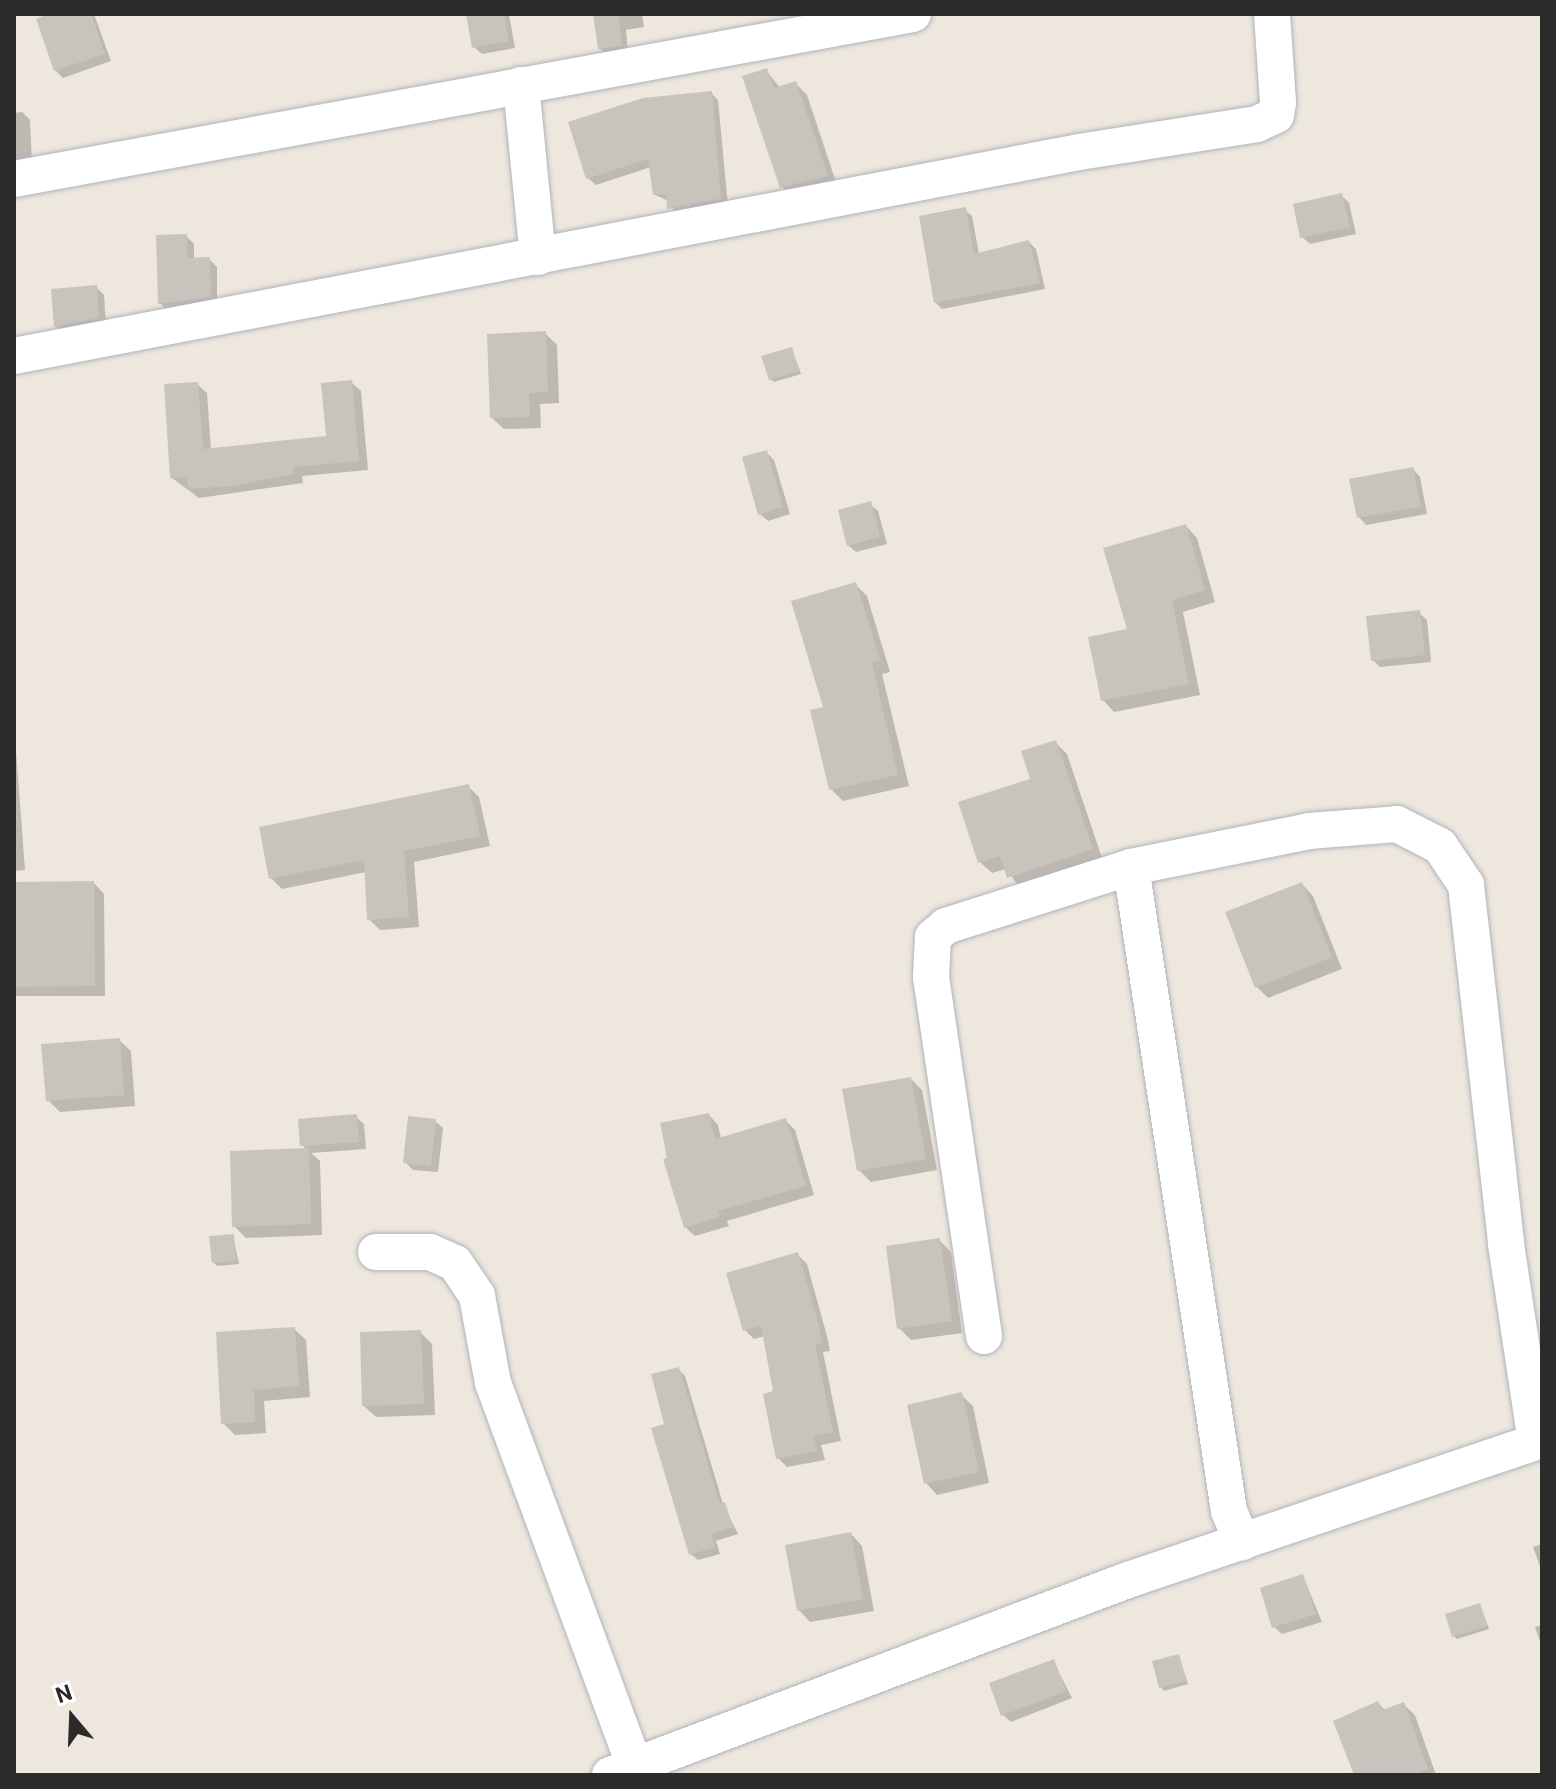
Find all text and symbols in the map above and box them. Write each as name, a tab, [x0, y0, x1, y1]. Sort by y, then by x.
north arrow	[32, 1677, 112, 1757]
text: N	[53, 1679, 75, 1708]

